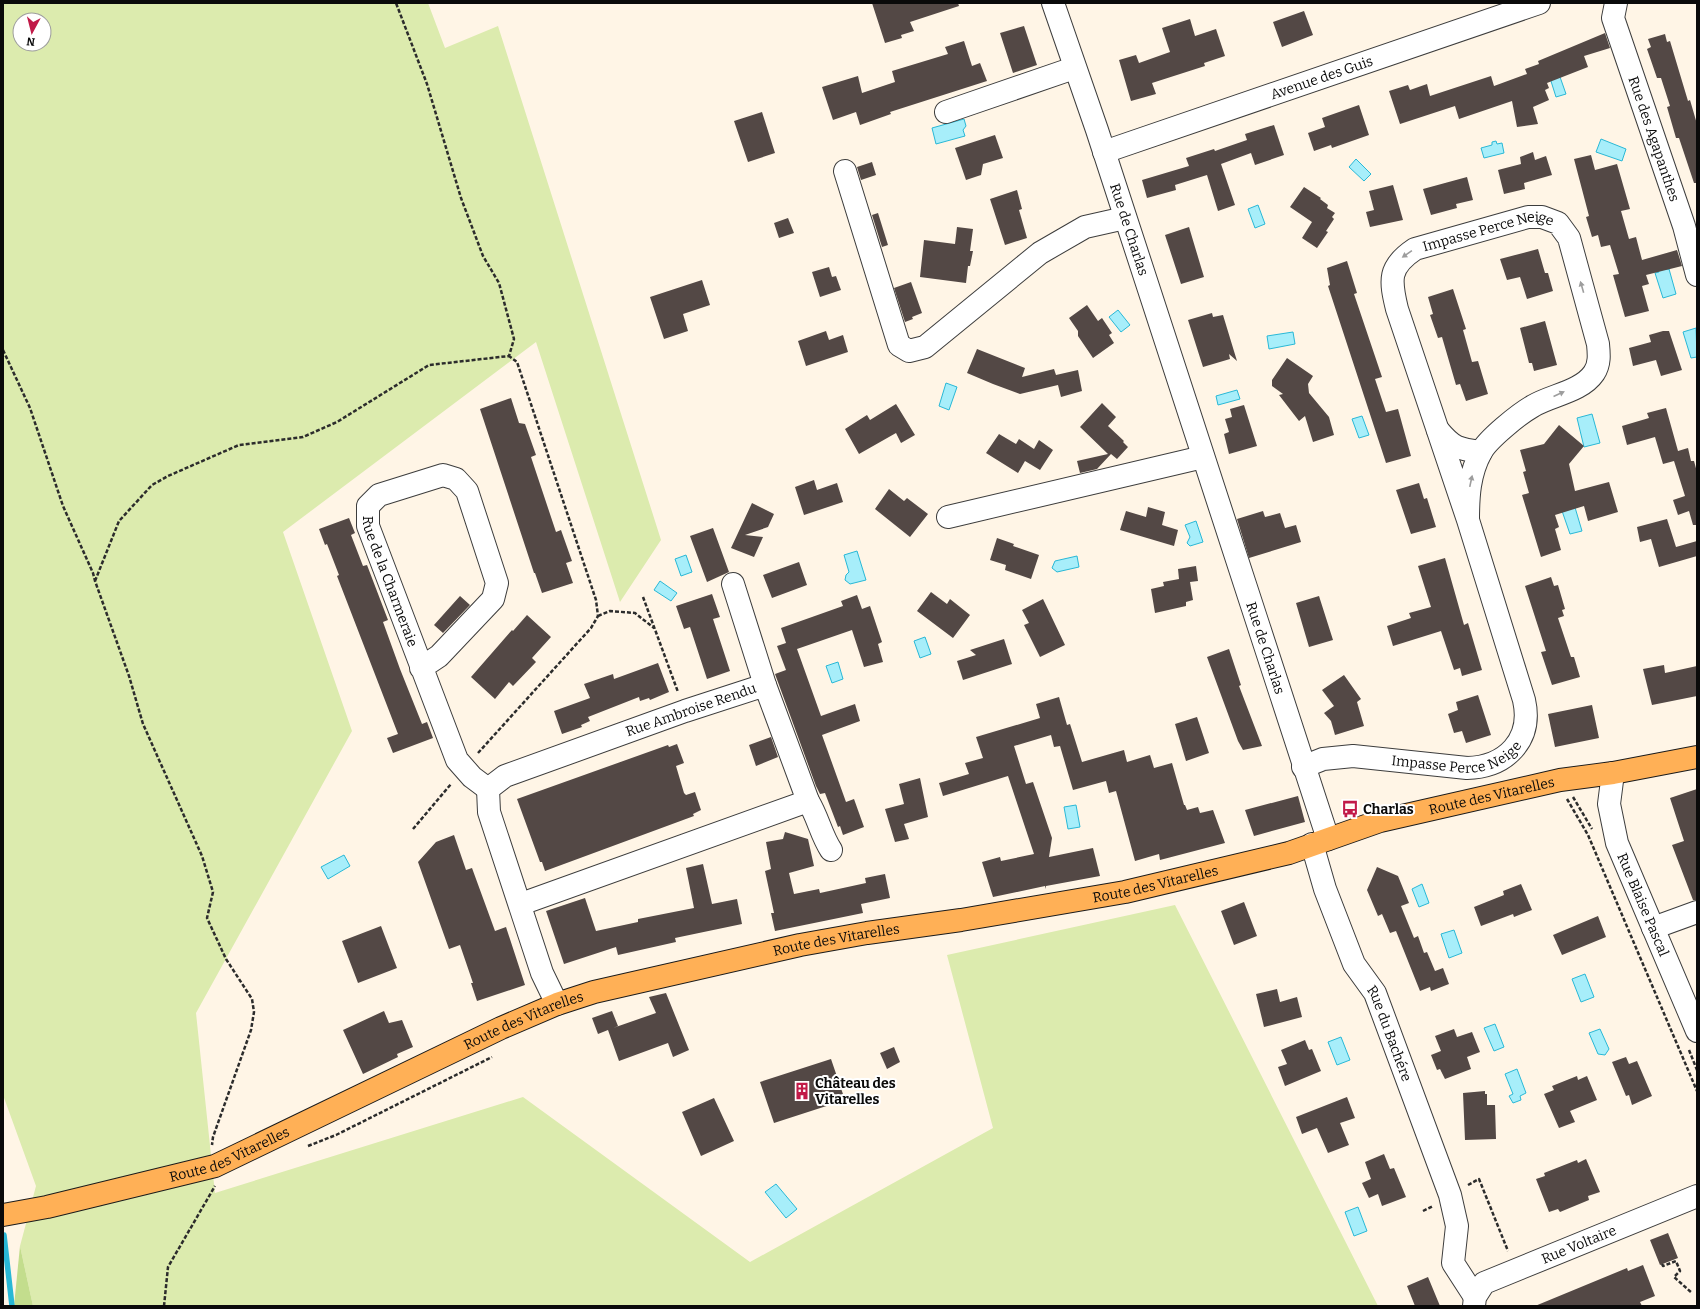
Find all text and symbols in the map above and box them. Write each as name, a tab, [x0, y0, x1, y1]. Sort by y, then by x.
north arrow	[12, 12, 52, 52]
text: N	[25, 34, 36, 48]
street label: Avenue des Guis	[1268, 52, 1375, 103]
street label: Rue des Agapanthes	[1625, 74, 1684, 204]
street label: Rue de Charlas	[1106, 181, 1152, 278]
street label: Impasse Perce Neige	[1421, 208, 1556, 255]
one-way arrow	[1402, 250, 1412, 258]
one-way arrow	[1579, 281, 1585, 293]
one-way arrow	[1554, 391, 1565, 397]
one-way arrow	[1468, 475, 1474, 488]
street label: Rue de la Charmeraie	[360, 516, 422, 649]
street label: Rue de Charlas	[1243, 599, 1289, 696]
street label: Rue Ambroise Rendu	[624, 680, 759, 740]
street label: Impasse Perce Neige	[1391, 738, 1525, 777]
street label: Route des Vitarelles	[1427, 773, 1556, 818]
bus stop icon: Charlas	[1340, 799, 1360, 819]
place label: Charlas	[1363, 801, 1414, 818]
street label: Rue Blaise Pascal	[1614, 850, 1673, 959]
street label: Route des Vitarelles	[1091, 862, 1220, 906]
street label: Route des Vitarelles	[771, 920, 901, 959]
street label: Rue du Bachére	[1364, 982, 1416, 1084]
street label: Route des Vitarelles	[461, 988, 585, 1053]
place label: Château des Vitarelles	[815, 1075, 896, 1108]
building icon: Château des Vitarelles	[792, 1081, 812, 1101]
street label: Route des Vitarelles	[167, 1123, 292, 1185]
street label: Rue Voltaire	[1539, 1221, 1619, 1267]

